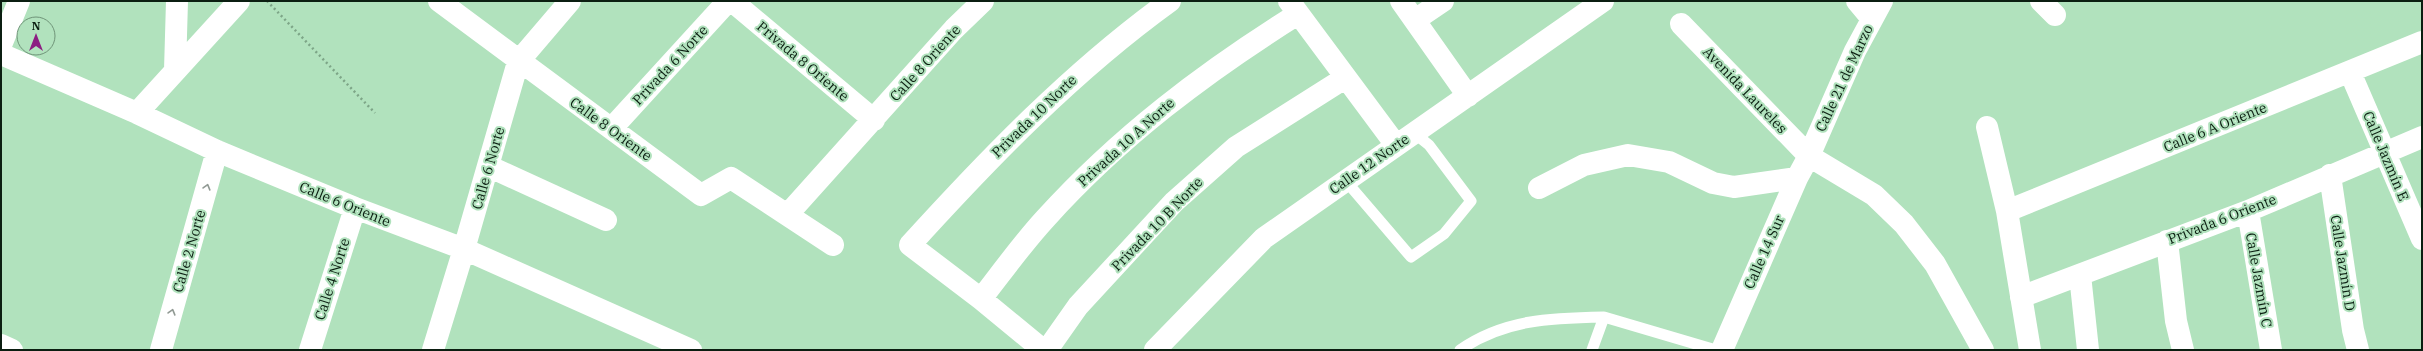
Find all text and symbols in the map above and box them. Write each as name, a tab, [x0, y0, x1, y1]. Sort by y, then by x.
north arrow	[16, 16, 56, 56]
street label: Privada 8 Oriente	[753, 17, 853, 105]
text: N	[32, 19, 41, 33]
street label: Privada 6 Norte	[628, 21, 712, 109]
street label: Calle 8 Oriente	[886, 21, 964, 105]
street label: Calle 21 de Marzo	[1811, 22, 1877, 134]
street label: Avenida Laureles	[1699, 43, 1791, 137]
street label: Privada 10 Norte	[988, 71, 1080, 161]
street label: Calle 8 Oriente	[567, 93, 655, 165]
street label: Privada 10 A Norte	[1074, 94, 1178, 190]
street label: Calle 6 A Oriente	[2161, 98, 2269, 156]
street label: Calle Jazmín E	[2359, 108, 2413, 204]
street label: Calle 6 Norte	[468, 125, 508, 211]
street label: Calle 12 Norte	[1326, 130, 1412, 198]
street label: Privada 10 B Norte	[1108, 173, 1206, 275]
street label: Calle 6 Oriente	[297, 178, 393, 230]
one-way arrow	[202, 184, 211, 191]
street label: Privada 6 Oriente	[2165, 190, 2279, 248]
street label: Calle 2 Norte	[169, 208, 209, 294]
street label: Calle 14 Sur	[1740, 212, 1789, 292]
street label: Calle Jazmín D	[2327, 214, 2359, 312]
street label: Calle Jazmín C	[2242, 231, 2276, 329]
street label: Calle 4 Norte	[310, 236, 354, 322]
one-way arrow	[167, 309, 176, 316]

